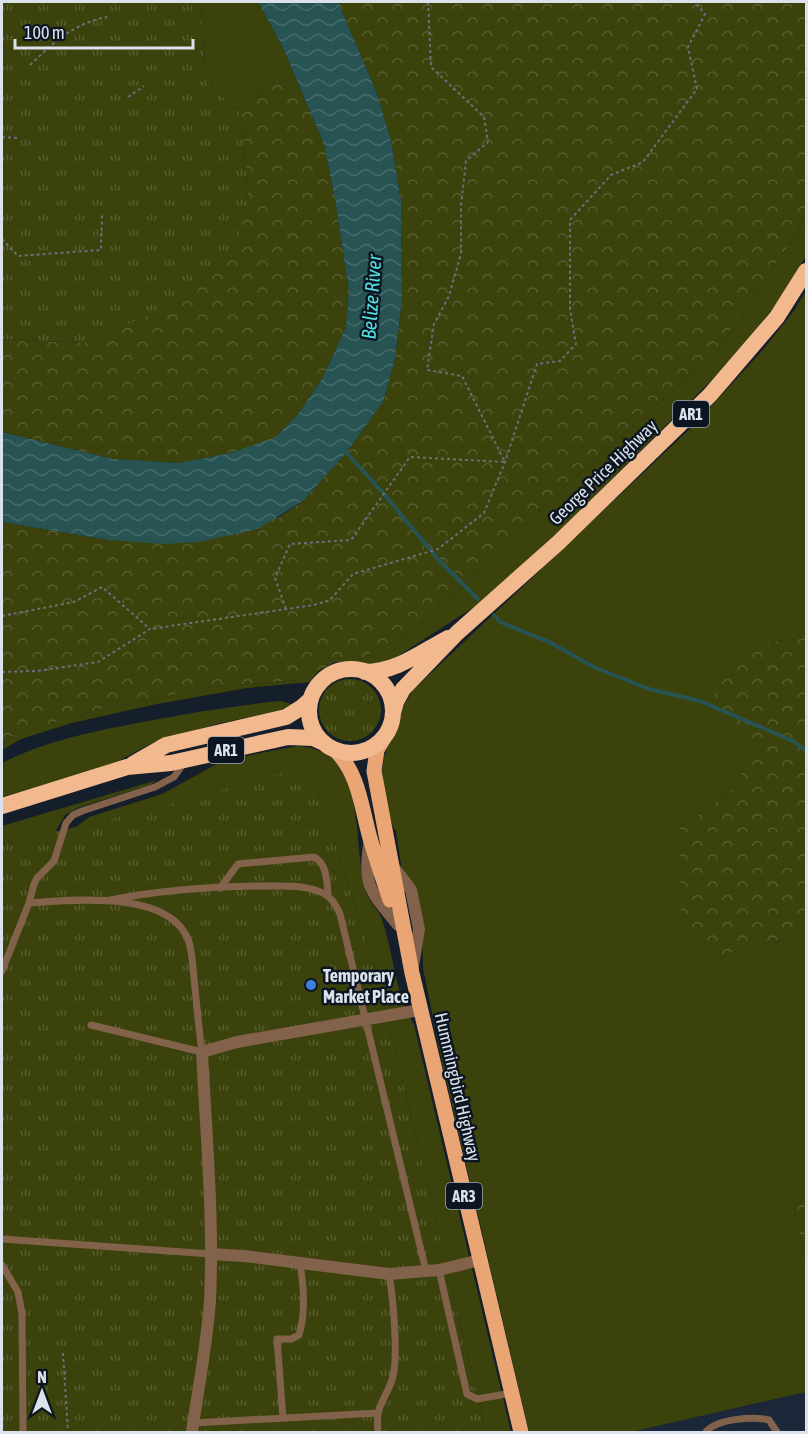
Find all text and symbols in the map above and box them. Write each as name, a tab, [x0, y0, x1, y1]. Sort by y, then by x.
scale bar	[15, 12, 194, 50]
text: 100 m	[24, 22, 65, 43]
water label: Belize River	[357, 253, 386, 340]
road number: AR1	[673, 401, 709, 427]
street label: George Price Highway	[545, 415, 661, 529]
road number: AR1	[208, 737, 244, 763]
place label: Temporary Market Place	[323, 965, 409, 1007]
marker: Temporary Market Place	[304, 978, 318, 992]
street label: Hummingbird Highway	[431, 1011, 485, 1163]
road number: AR3	[446, 1183, 482, 1209]
north arrow	[12, 1362, 72, 1422]
text: N	[37, 1368, 47, 1386]

